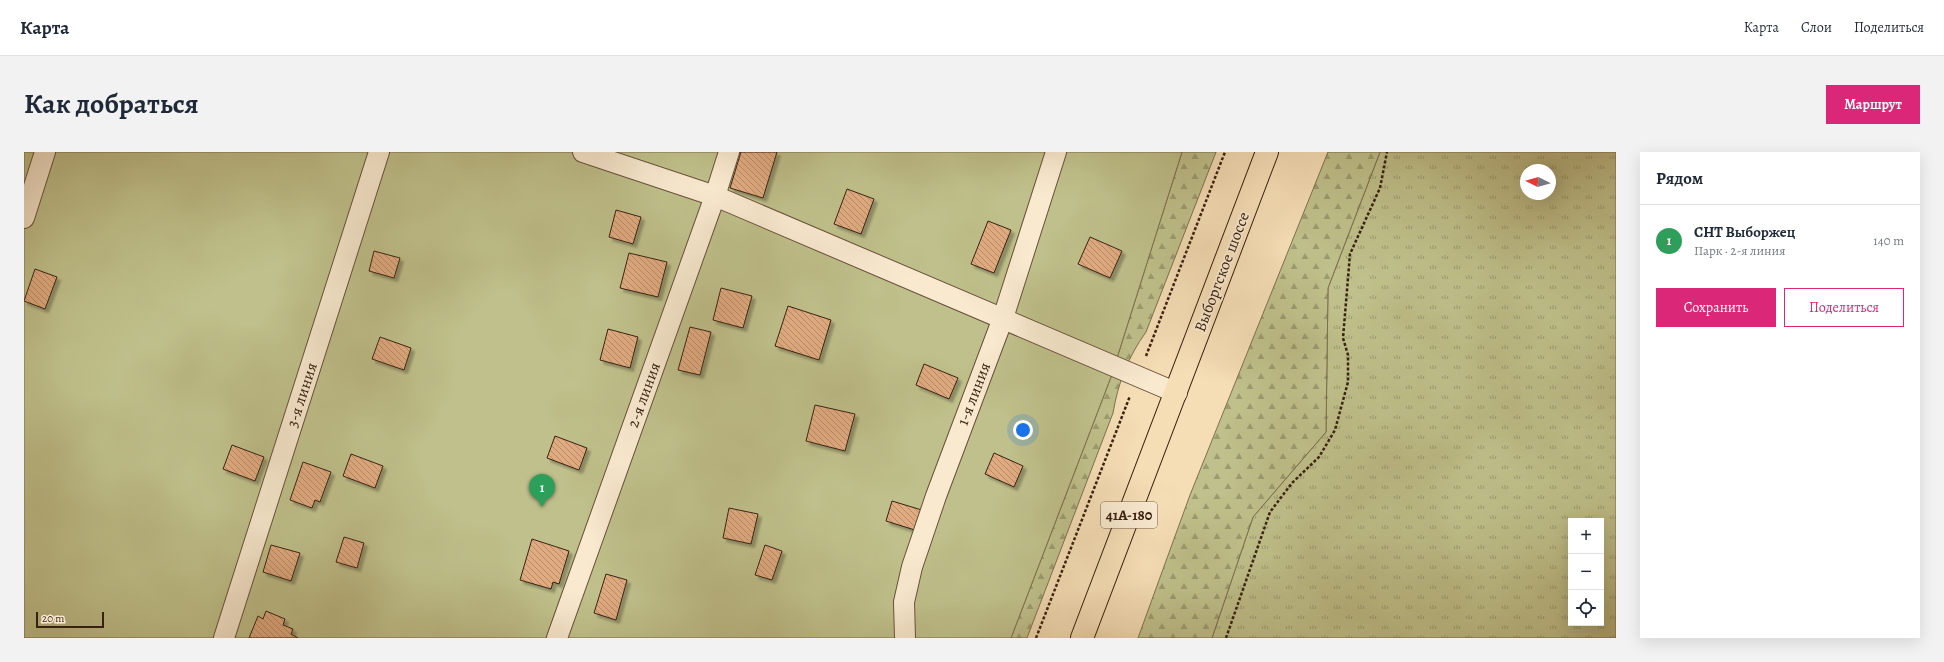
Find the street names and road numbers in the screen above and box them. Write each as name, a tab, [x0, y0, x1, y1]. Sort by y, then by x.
street label: Выборгское шоссе	[1189, 209, 1255, 335]
street label: 3-я линия	[281, 359, 323, 430]
street label: 2-я линия	[622, 359, 666, 431]
street label: 1-я линия	[952, 359, 996, 429]
road number: 41А-180	[1101, 502, 1157, 528]

